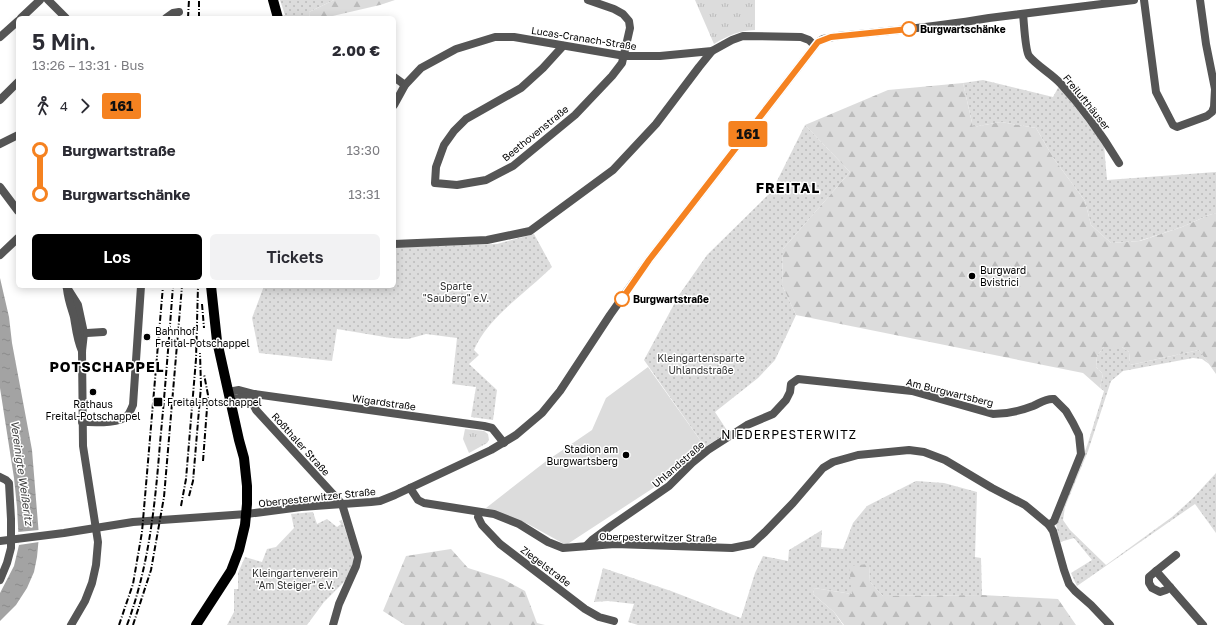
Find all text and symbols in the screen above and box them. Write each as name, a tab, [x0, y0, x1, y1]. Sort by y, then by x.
marker: Burgwartschänke	[901, 21, 917, 37]
place label: Burgwartschänke	[920, 23, 1006, 35]
street label: Lucas-Cranach-Straße	[530, 24, 638, 52]
text: 5 Min.	[32, 28, 96, 55]
text: 2.00 €	[332, 41, 380, 59]
text: 13:26 – 13:31 · Bus	[32, 57, 144, 73]
street label: Freilufthäuser	[1061, 72, 1113, 132]
icon: walk	[32, 95, 54, 117]
icon: forward	[74, 95, 96, 117]
text: 161	[110, 97, 133, 114]
text: 4	[60, 98, 68, 114]
street label: Beethovenstraße	[499, 102, 571, 163]
line badge: 161	[725, 121, 771, 147]
text: 161	[736, 125, 760, 142]
text: Burgwartstraße	[62, 141, 176, 159]
text: 13:30	[347, 142, 380, 158]
district label: FREITAL	[756, 179, 820, 196]
text: Burgwartschänke	[62, 185, 190, 203]
text: 13:31	[348, 186, 380, 202]
button: Los	[32, 234, 202, 280]
button: Tickets	[210, 234, 380, 280]
place label: Burgward Bvistrici	[980, 264, 1026, 288]
marker: Burgward Bvistrici	[967, 271, 977, 281]
park label: Sparte "Sauberg" e.V.	[423, 280, 489, 304]
marker: Burgwartstraße	[614, 291, 630, 307]
place label: Burgwartstraße	[633, 293, 709, 305]
place label: Bahnhof Freital-Potschappel	[155, 325, 250, 349]
marker: Bahnhof Freital-Potschappel	[142, 332, 152, 342]
park label: Kleingartensparte Uhlandstraße	[657, 352, 745, 376]
district label: POTSCHAPPEL	[49, 358, 165, 375]
street label: Am Burgwartsberg	[905, 375, 995, 409]
marker: Rathaus Freital-Potschappel	[88, 387, 98, 397]
street label: Wigardstraße	[351, 392, 417, 412]
marker: Freital-Potschappel	[152, 396, 164, 408]
place label: Freital-Potschappel	[167, 396, 262, 408]
place label: Rathaus Freital-Potschappel	[46, 398, 140, 422]
street label: Roßthaler Straße	[270, 410, 333, 478]
water label: Vereinigte Weißeritz	[8, 419, 37, 528]
district label: NIEDERPESTERWITZ	[721, 427, 857, 442]
street label: Uhlandstraße	[650, 438, 707, 490]
place label: Stadion am Burgwartsberg	[546, 443, 618, 467]
marker: Stadion am Burgwartsberg	[621, 450, 631, 460]
street label: Oberpesterwitzer Straße	[258, 485, 376, 509]
street label: Oberpesterwitzer Straße	[599, 530, 717, 544]
street label: Ziegelstraße	[518, 543, 574, 589]
park label: Kleingartenverein "Am Steiger" e.V.	[252, 567, 338, 591]

